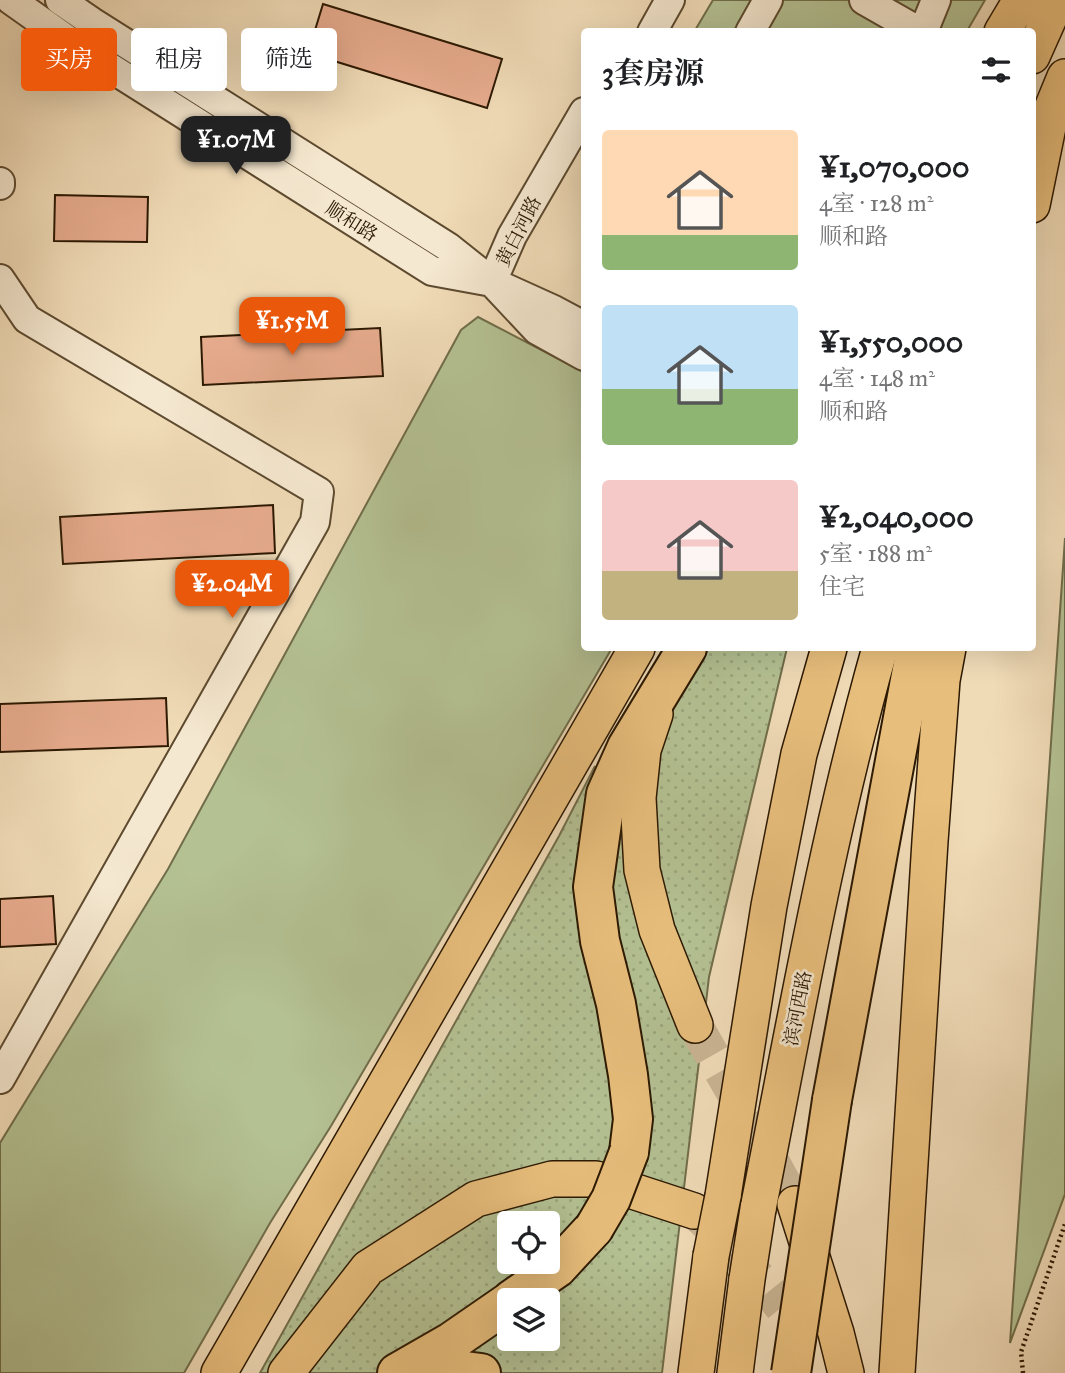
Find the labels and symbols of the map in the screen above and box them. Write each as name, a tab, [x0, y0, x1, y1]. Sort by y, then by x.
pin: ¥1.07M	[179, 116, 293, 176]
street label: 黄白河路	[491, 192, 546, 270]
street label: 顺和路	[321, 197, 382, 246]
pin: ¥1.55M	[235, 298, 349, 357]
pin: ¥2.04M	[175, 560, 289, 620]
street label: 滨河西路	[779, 969, 816, 1048]

